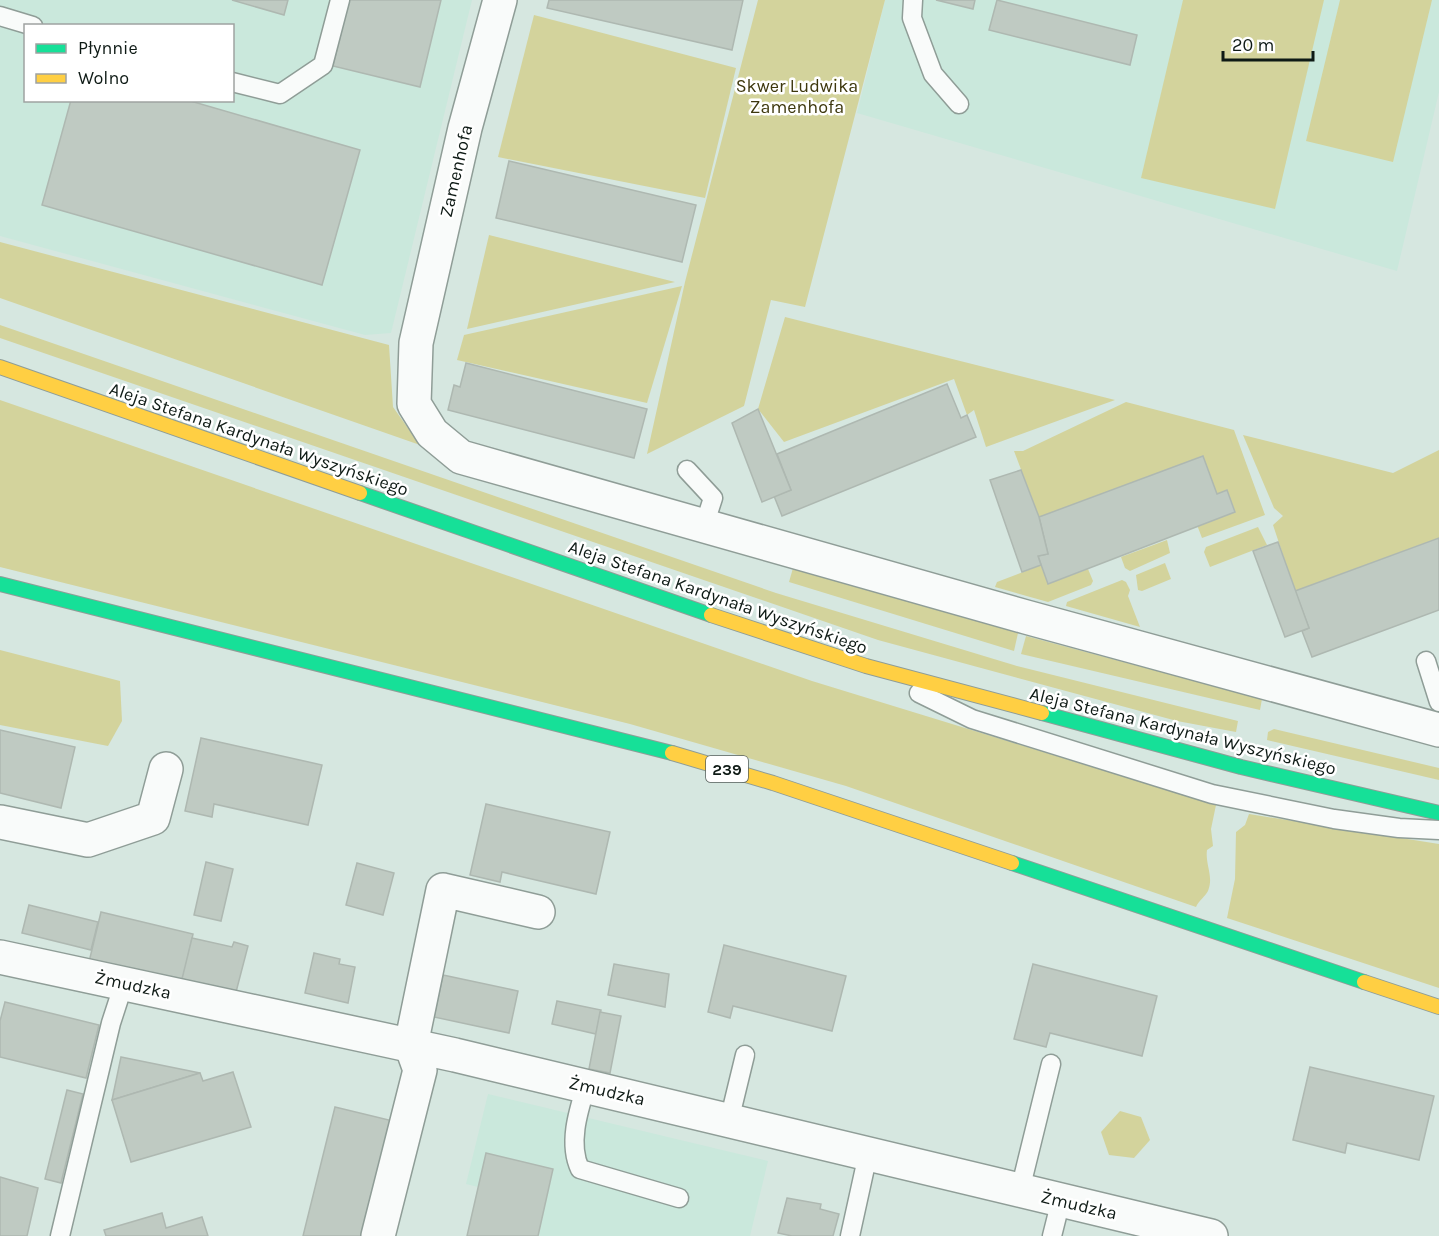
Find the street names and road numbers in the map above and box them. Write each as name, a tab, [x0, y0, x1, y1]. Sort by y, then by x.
street label: Zamenhofa	[435, 123, 477, 219]
street label: Aleja Stefana Kardynała Wyszyńskiego	[107, 377, 411, 501]
street label: Aleja Stefana Kardynała Wyszyńskiego	[566, 535, 870, 659]
street label: Aleja Stefana Kardynała Wyszyńskiego	[1028, 682, 1338, 780]
road number: 239	[706, 756, 748, 782]
street label: Żmudzka	[93, 966, 173, 1004]
street label: Żmudzka	[567, 1072, 647, 1110]
street label: Żmudzka	[1039, 1186, 1119, 1224]

